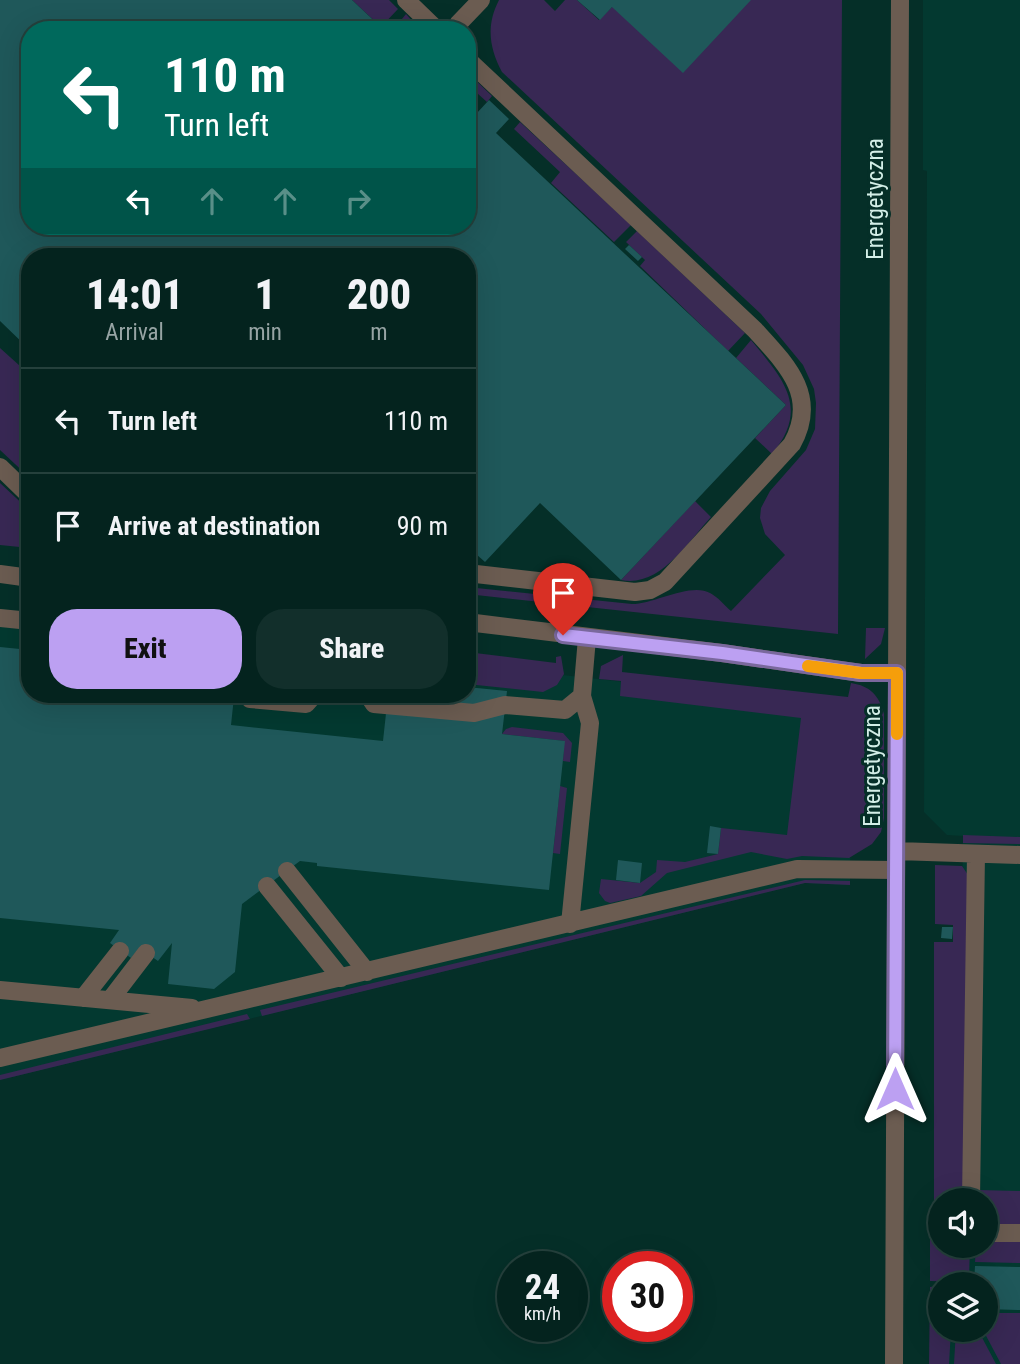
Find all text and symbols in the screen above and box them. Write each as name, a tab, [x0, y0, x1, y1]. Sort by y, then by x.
text: 110 m	[164, 47, 286, 104]
icon: left	[49, 49, 140, 140]
text: Turn left	[164, 106, 269, 144]
street label: Energetyczna	[862, 138, 889, 260]
icon: left	[120, 182, 158, 220]
icon: ahead	[193, 182, 231, 220]
icon: ahead	[266, 182, 304, 220]
icon: right	[339, 182, 377, 220]
text: 14:01	[86, 270, 183, 319]
text: 1	[254, 270, 276, 319]
text: 200	[347, 270, 411, 319]
text: Arrival	[105, 319, 164, 346]
text: min	[248, 319, 282, 346]
text: m	[370, 319, 388, 346]
icon: left	[49, 402, 87, 440]
text: Turn left	[108, 406, 197, 436]
text: 110 m	[384, 406, 448, 436]
icon: arrive	[49, 507, 87, 545]
text: Arrive at destination	[108, 511, 320, 541]
text: 90 m	[397, 511, 448, 541]
pin	[533, 563, 593, 635]
icon: arrive	[544, 574, 582, 612]
button: Exit	[49, 609, 242, 689]
button: Share	[256, 609, 448, 689]
street label: Energetyczna	[859, 705, 886, 827]
position arrow	[858, 1052, 932, 1126]
map controls	[928, 1188, 998, 1342]
button: sound	[928, 1188, 998, 1258]
speed limit sign: 30	[602, 1251, 693, 1342]
text: 24	[525, 1267, 560, 1308]
button: layers	[928, 1272, 998, 1342]
text: km/h	[524, 1303, 561, 1324]

